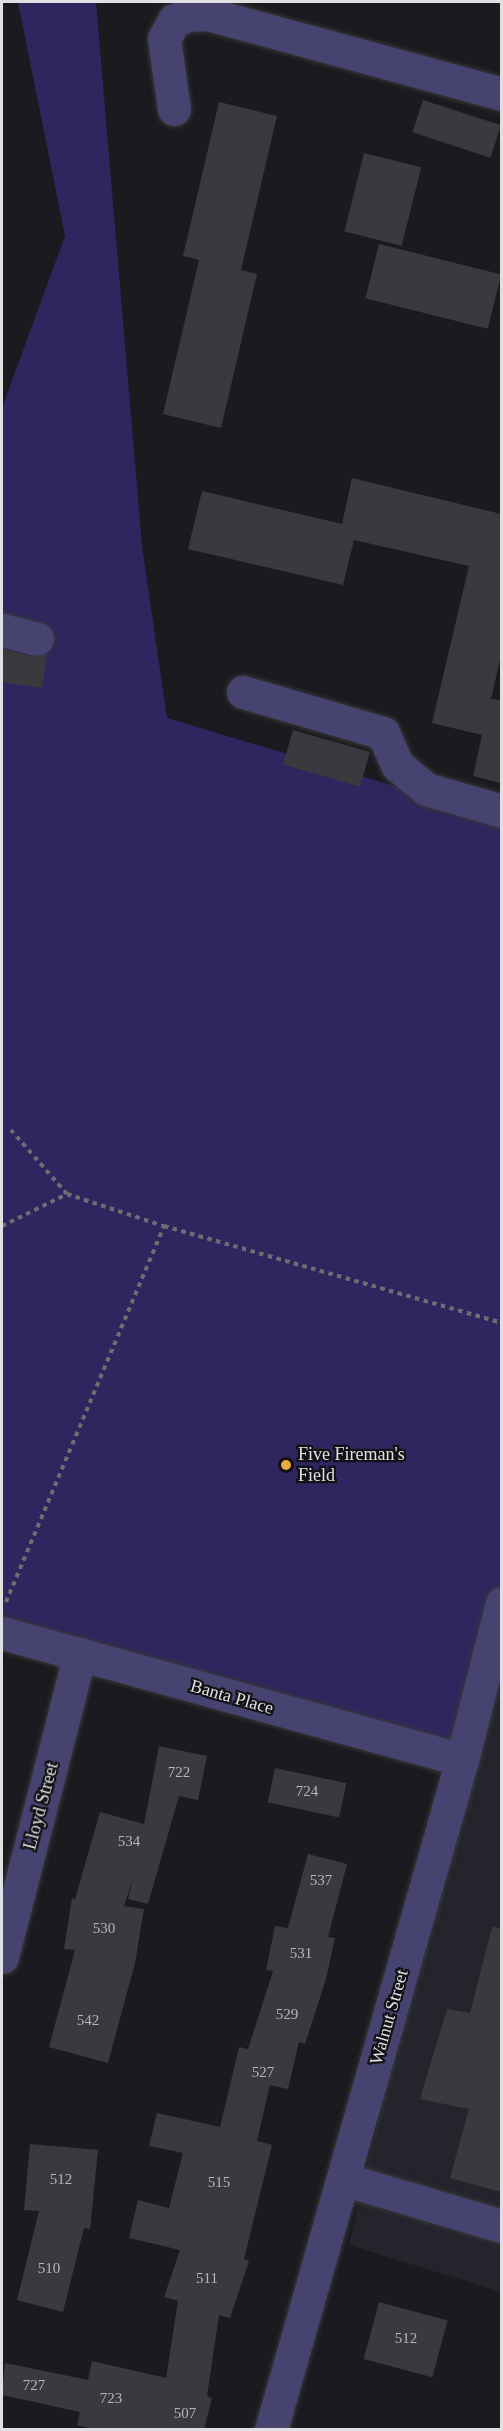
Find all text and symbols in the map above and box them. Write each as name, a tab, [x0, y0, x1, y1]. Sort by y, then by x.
place label: Five Fireman's Field	[298, 1444, 405, 1486]
marker: Five Fireman's Field	[279, 1458, 293, 1472]
street label: Banta Place	[188, 1675, 276, 1719]
street label: Lloyd Street	[19, 1760, 63, 1852]
house number: 722	[168, 1764, 190, 1782]
house number: 724	[296, 1783, 318, 1801]
house number: 534	[118, 1833, 140, 1851]
house number: 537	[310, 1872, 332, 1890]
house number: 530	[93, 1920, 115, 1938]
house number: 531	[290, 1945, 312, 1963]
street label: Walnut Street	[365, 1967, 413, 2067]
house number: 529	[276, 2006, 298, 2024]
house number: 542	[77, 2012, 99, 2030]
house number: 527	[252, 2064, 274, 2082]
house number: 512	[50, 2171, 72, 2189]
house number: 515	[208, 2174, 230, 2192]
house number: 510	[38, 2260, 60, 2278]
house number: 511	[196, 2270, 218, 2288]
house number: 512	[395, 2330, 417, 2348]
house number: 727	[23, 2377, 45, 2395]
house number: 723	[100, 2390, 122, 2408]
house number: 507	[174, 2405, 196, 2423]

